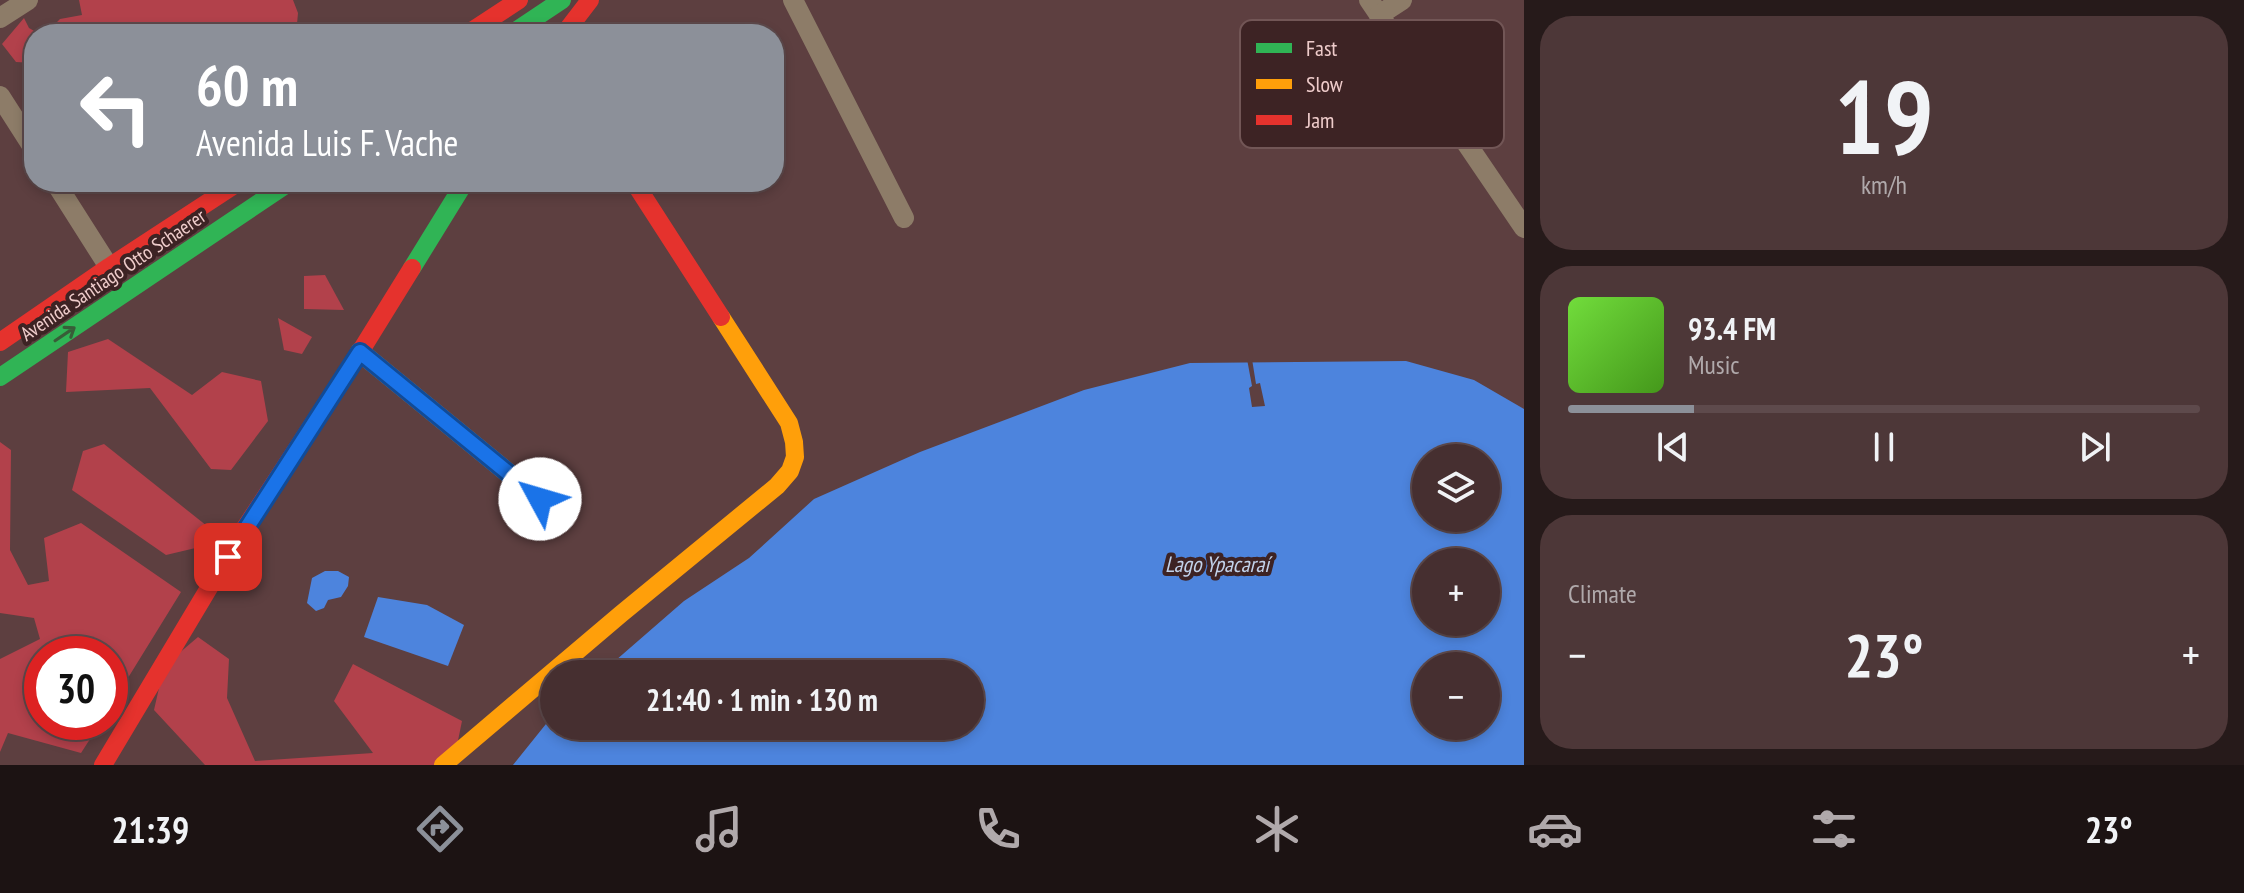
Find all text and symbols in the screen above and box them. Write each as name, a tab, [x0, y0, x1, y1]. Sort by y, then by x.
legend	[1240, 20, 1504, 148]
text: Fast	[1306, 34, 1337, 62]
text: 19	[1834, 48, 1934, 183]
text: 60 m	[196, 49, 298, 121]
icon: left	[64, 56, 168, 160]
text: Slow	[1306, 70, 1343, 98]
text: Jam	[1305, 106, 1334, 134]
text: Avenida Luis F. Vache	[196, 119, 458, 166]
text: km/h	[1861, 168, 1907, 201]
street label: Avenida Santiago Otto Schaerer	[15, 203, 211, 347]
text: 93.4 FM	[1688, 309, 1776, 348]
one-way arrow	[53, 326, 76, 342]
text: Music	[1688, 348, 1740, 381]
icon: previous	[1651, 425, 1695, 469]
icon: pause	[1862, 425, 1906, 469]
icon: next	[2073, 425, 2117, 469]
map controls	[1412, 444, 1500, 740]
button: layers	[1412, 444, 1500, 532]
position arrow	[498, 457, 582, 541]
pin	[194, 523, 262, 591]
icon: arrive	[206, 535, 250, 579]
button: +	[1412, 548, 1500, 636]
water label: Lago Ypacaraí	[1165, 550, 1273, 578]
text: Climate	[1568, 577, 1637, 610]
text: 23°	[1844, 616, 1924, 694]
text: −	[1568, 626, 1586, 683]
text: +	[2182, 626, 2200, 683]
speed limit sign: 30	[24, 636, 128, 740]
button: −	[1412, 652, 1500, 740]
text: 21:40 · 1 min · 130 m	[646, 680, 878, 719]
icon: directions	[412, 801, 468, 857]
icon: music	[691, 801, 747, 857]
icon: phone	[970, 801, 1026, 857]
icon: climate	[1249, 801, 1305, 857]
icon: car	[1527, 801, 1583, 857]
icon: filters	[1806, 801, 1862, 857]
text: 21:39	[111, 806, 189, 853]
text: 23°	[2085, 806, 2133, 853]

